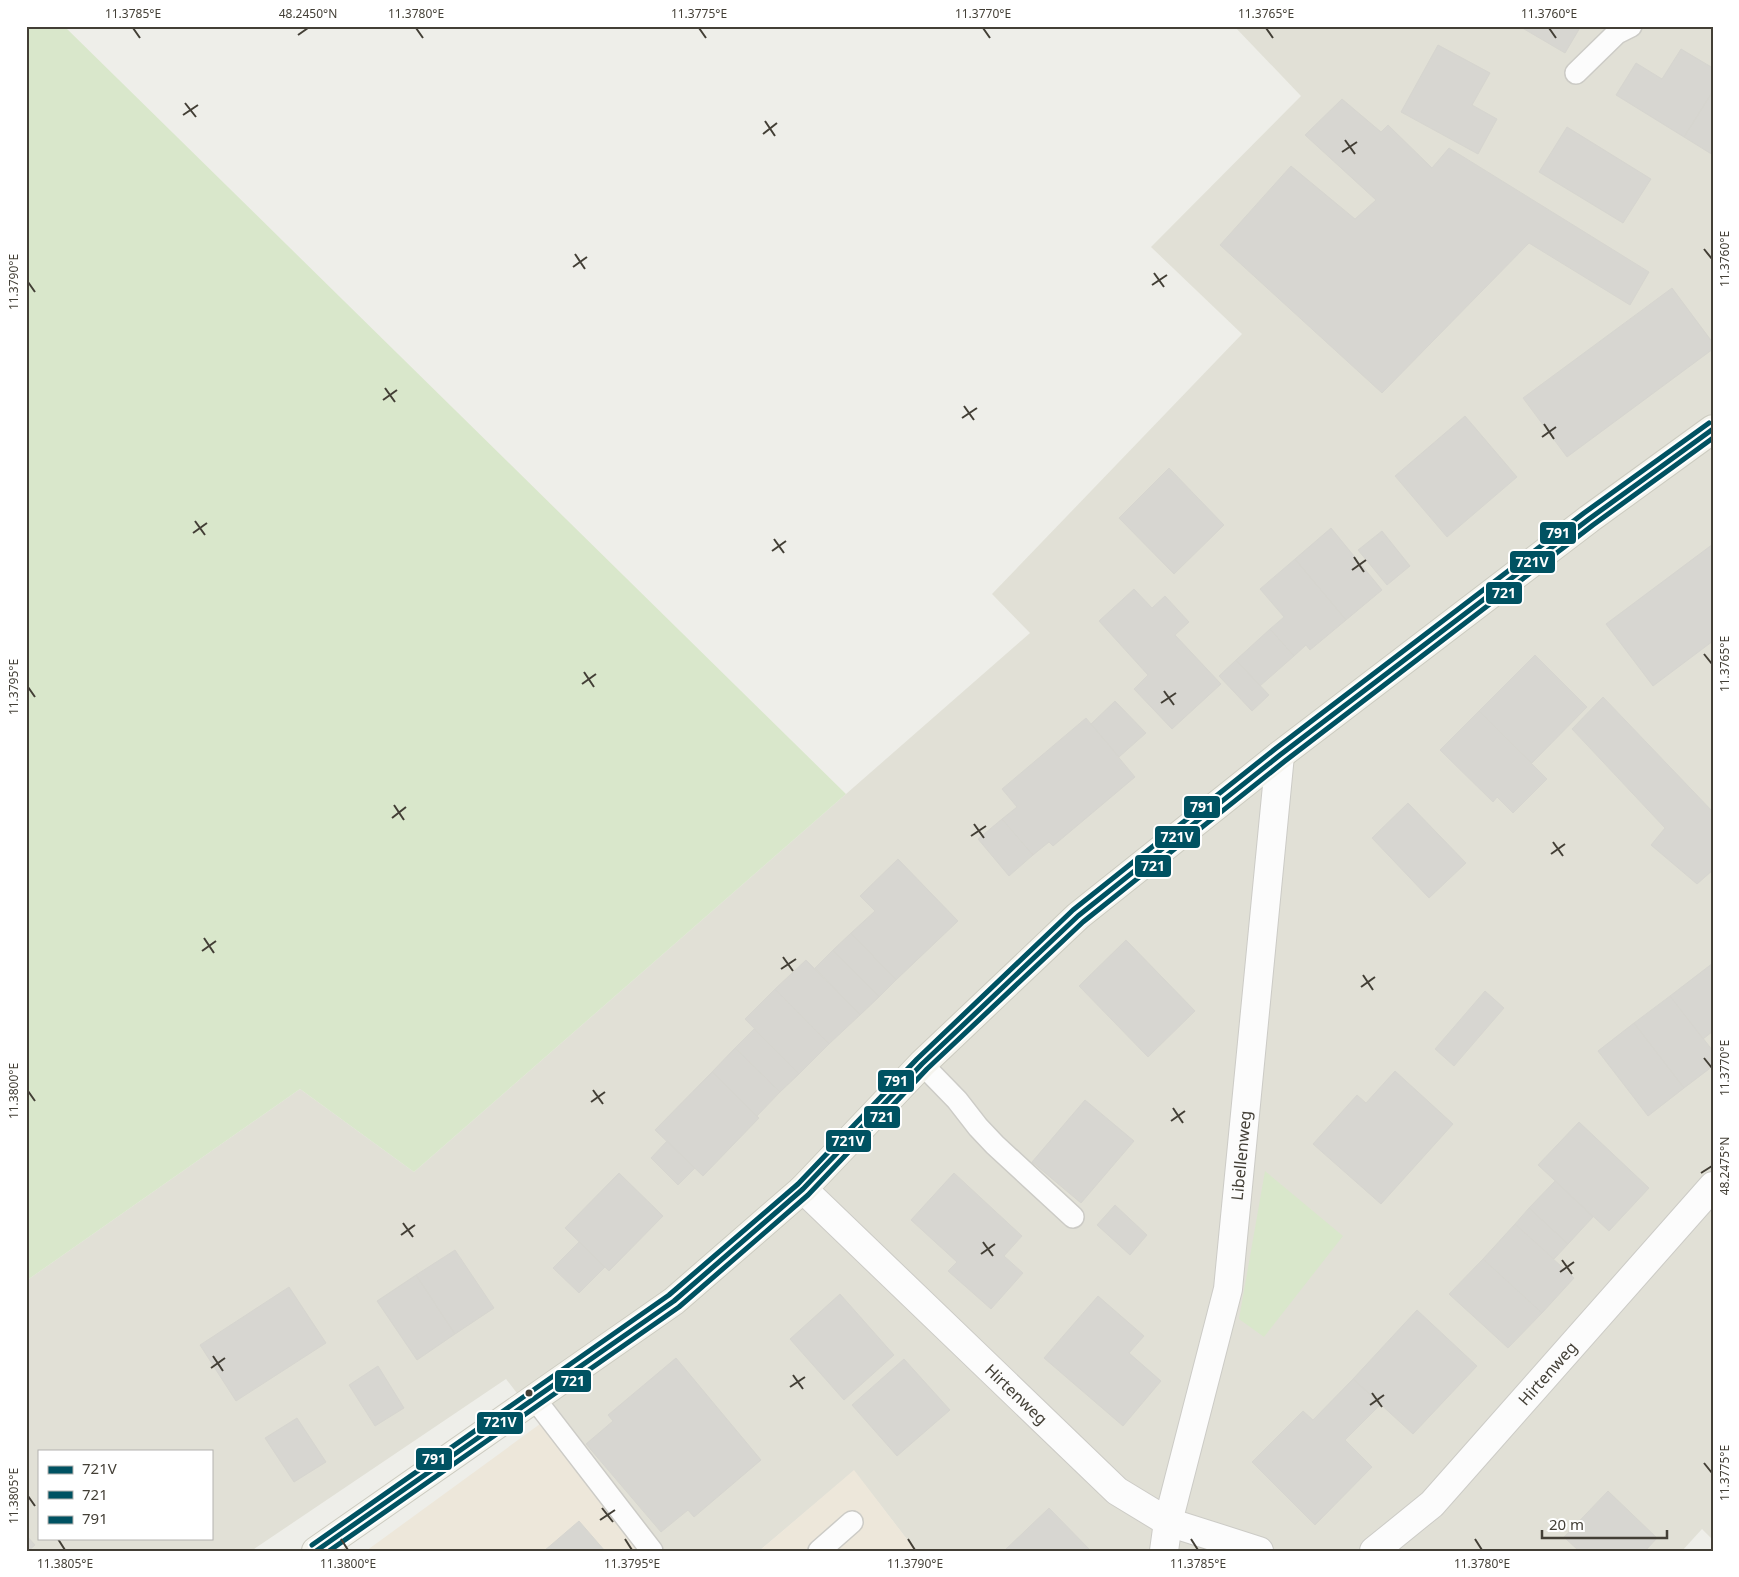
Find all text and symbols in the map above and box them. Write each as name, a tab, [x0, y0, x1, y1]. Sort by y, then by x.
text: 11.3785°E	[105, 5, 161, 22]
text: 48.2450°N	[279, 5, 337, 22]
text: 11.3780°E	[388, 5, 444, 22]
text: 11.3775°E	[671, 5, 727, 22]
text: 11.3770°E	[955, 5, 1011, 22]
text: 11.3765°E	[1238, 5, 1294, 22]
text: 11.3760°E	[1521, 5, 1577, 22]
text: 11.3760°E	[1716, 231, 1733, 287]
text: 11.3790°E	[5, 254, 22, 310]
line badge: 791	[1539, 521, 1577, 545]
text: 791	[1546, 523, 1570, 542]
line badge: 721V	[1509, 550, 1556, 574]
text: 721V	[1515, 552, 1549, 571]
line badge: 721	[1485, 581, 1523, 605]
text: 721	[1492, 583, 1516, 602]
text: 11.3765°E	[1716, 636, 1733, 692]
text: 11.3795°E	[5, 659, 22, 715]
line badge: 791	[1183, 795, 1221, 819]
text: 791	[1190, 797, 1214, 816]
line badge: 721V	[1154, 825, 1201, 849]
text: 721V	[1160, 827, 1194, 846]
line badge: 721	[1134, 854, 1172, 878]
text: 721	[1141, 856, 1165, 875]
text: 11.3770°E	[1716, 1040, 1733, 1096]
text: 11.3800°E	[5, 1063, 22, 1119]
line badge: 791	[877, 1069, 915, 1093]
text: 791	[884, 1071, 908, 1090]
line badge: 721	[863, 1105, 901, 1129]
text: 721	[870, 1107, 894, 1126]
street label: Libellenweg	[1226, 1110, 1256, 1201]
line badge: 721V	[825, 1129, 872, 1153]
text: 721V	[831, 1131, 865, 1150]
text: 48.2475°N	[1716, 1137, 1733, 1195]
street label: Hirtenweg	[1513, 1337, 1582, 1410]
street label: Hirtenweg	[980, 1359, 1052, 1429]
line badge: 721	[554, 1369, 592, 1393]
text: 721	[561, 1371, 585, 1390]
unlabelled marker	[524, 1388, 534, 1398]
line badge: 721V	[476, 1411, 524, 1435]
text: 721V	[483, 1412, 517, 1431]
text: 11.3775°E	[1716, 1445, 1733, 1501]
line badge: 791	[415, 1447, 453, 1471]
text: 791	[422, 1449, 446, 1468]
legend	[38, 1450, 212, 1540]
text: 721V	[82, 1458, 117, 1478]
text: 11.3805°E	[5, 1468, 22, 1524]
text: 721	[82, 1484, 108, 1504]
scale bar	[1542, 1507, 1666, 1539]
text: 791	[82, 1508, 108, 1528]
text: 20 m	[1549, 1514, 1584, 1534]
text: 11.3805°E	[37, 1555, 93, 1572]
text: 11.3800°E	[320, 1555, 376, 1572]
text: 11.3795°E	[604, 1555, 660, 1572]
text: 11.3790°E	[887, 1555, 943, 1572]
text: 11.3785°E	[1170, 1555, 1226, 1572]
text: 11.3780°E	[1454, 1555, 1510, 1572]

